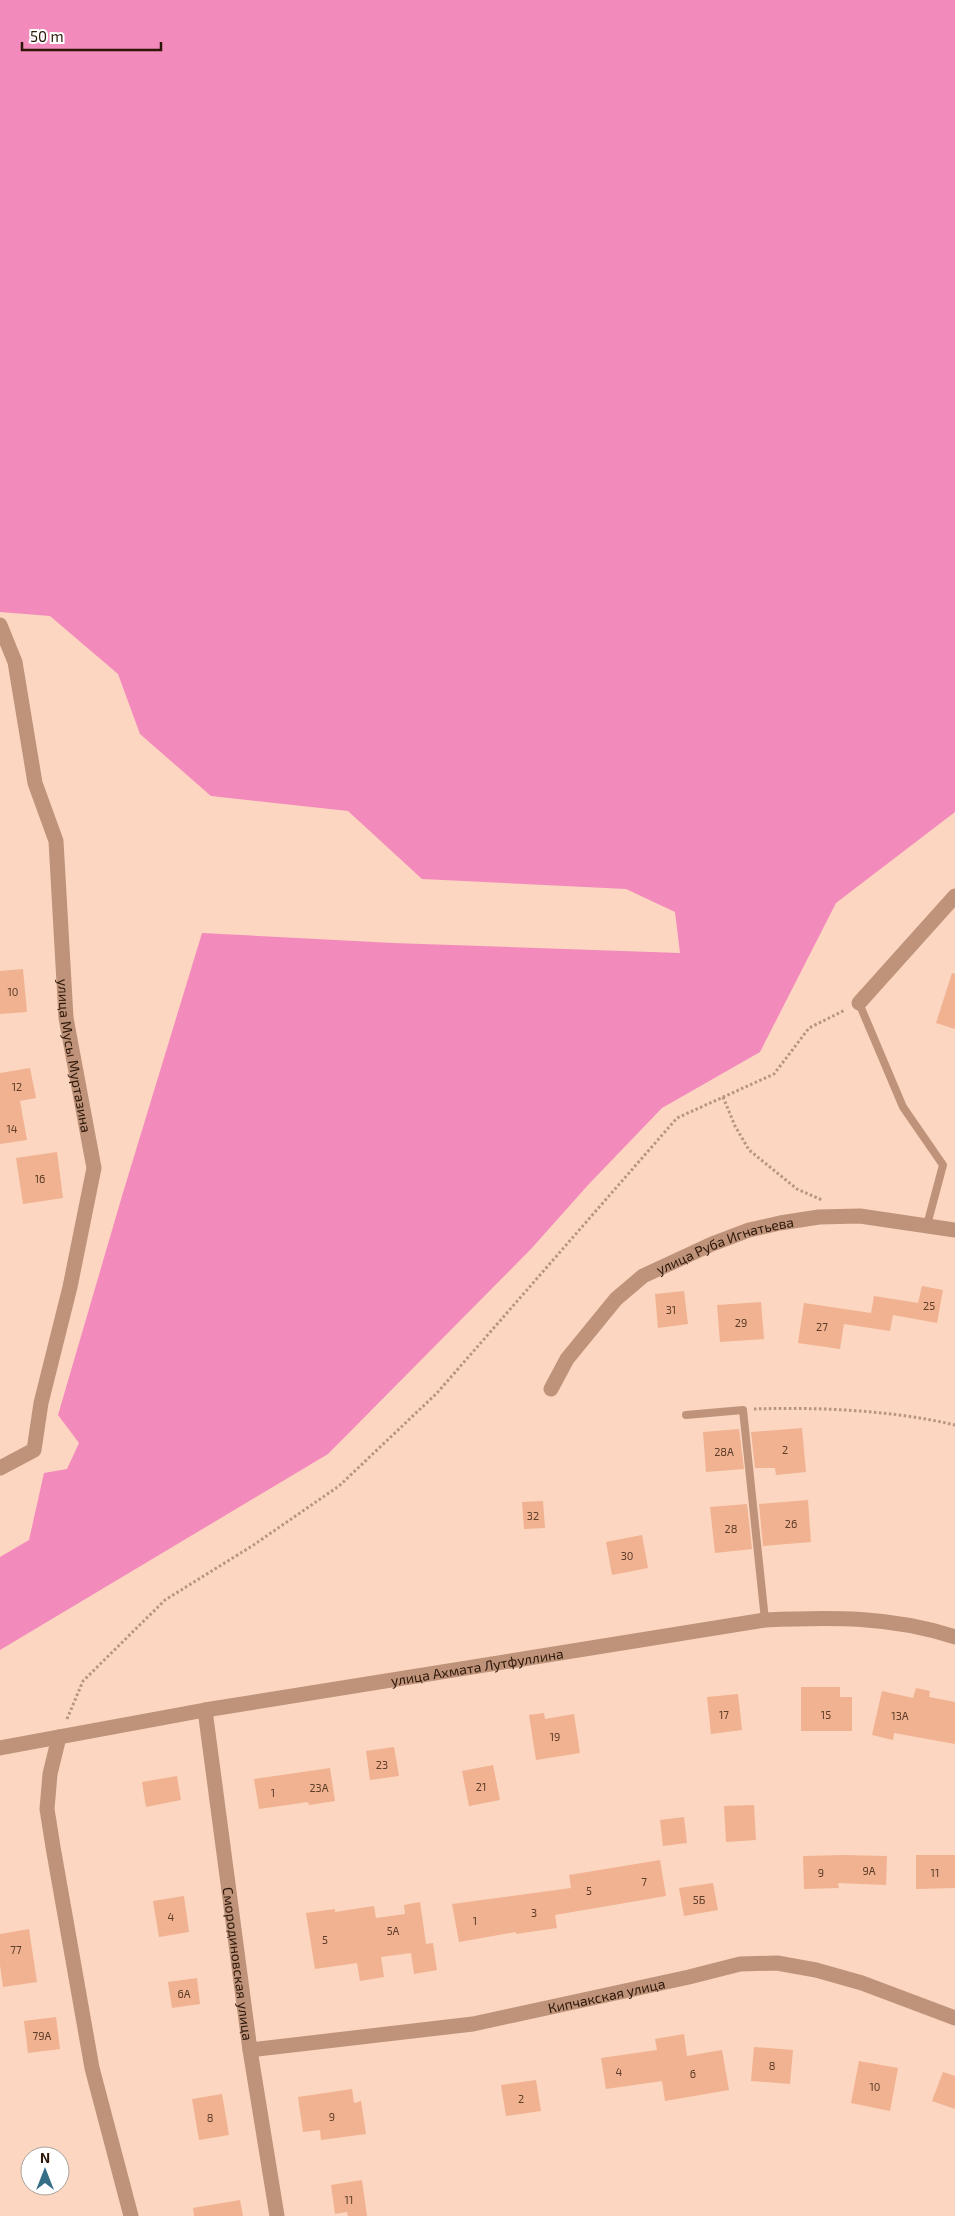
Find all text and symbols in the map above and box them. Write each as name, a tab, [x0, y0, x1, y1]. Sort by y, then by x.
scale bar	[22, 20, 161, 52]
text: 50 m	[30, 27, 64, 45]
street label: улица Мусы Муртазина	[55, 978, 96, 1134]
house number: 10	[7, 985, 19, 998]
house number: 12	[12, 1080, 22, 1093]
house number: 14	[6, 1122, 18, 1135]
house number: 16	[35, 1172, 45, 1185]
street label: улица Руба Игнатьева	[653, 1213, 795, 1277]
house number: 25	[923, 1299, 935, 1312]
house number: 31	[666, 1303, 676, 1316]
house number: 29	[735, 1316, 747, 1329]
house number: 27	[816, 1320, 828, 1333]
house number: 2	[782, 1443, 788, 1456]
house number: 28А	[714, 1445, 734, 1458]
house number: 32	[527, 1509, 539, 1522]
house number: 26	[785, 1517, 797, 1530]
house number: 28	[725, 1522, 737, 1535]
house number: 30	[621, 1549, 633, 1562]
street label: улица Ахмата Лутфуллина	[389, 1644, 565, 1689]
house number: 17	[719, 1708, 729, 1721]
house number: 15	[821, 1708, 831, 1721]
house number: 13А	[891, 1709, 909, 1722]
house number: 19	[550, 1730, 560, 1743]
house number: 23	[376, 1758, 388, 1771]
house number: 21	[476, 1780, 486, 1793]
house number: 23А	[309, 1781, 329, 1794]
house number: 1	[271, 1786, 275, 1799]
house number: 9А	[862, 1864, 876, 1877]
house number: 9	[818, 1866, 824, 1879]
house number: 11	[931, 1866, 939, 1879]
house number: 7	[641, 1875, 647, 1888]
house number: 5	[586, 1884, 592, 1897]
street label: Смородиновская улица	[220, 1886, 257, 2042]
house number: 5Б	[693, 1893, 706, 1906]
house number: 3	[531, 1906, 537, 1919]
house number: 4	[168, 1910, 175, 1923]
house number: 1	[473, 1914, 477, 1927]
house number: 5А	[387, 1924, 400, 1937]
house number: 5	[322, 1933, 328, 1946]
house number: 77	[10, 1943, 22, 1956]
street label: Кипчакская улица	[546, 1974, 666, 2016]
house number: 6А	[177, 1987, 191, 2000]
house number: 79А	[33, 2029, 52, 2042]
house number: 8	[769, 2059, 775, 2072]
house number: 4	[616, 2065, 623, 2078]
house number: 6	[690, 2067, 696, 2080]
house number: 10	[869, 2080, 881, 2093]
house number: 2	[518, 2092, 524, 2105]
house number: 9	[329, 2110, 335, 2123]
house number: 8	[207, 2111, 213, 2124]
north arrow	[20, 2146, 70, 2196]
text: N	[40, 2149, 50, 2166]
house number: 11	[345, 2193, 353, 2206]

